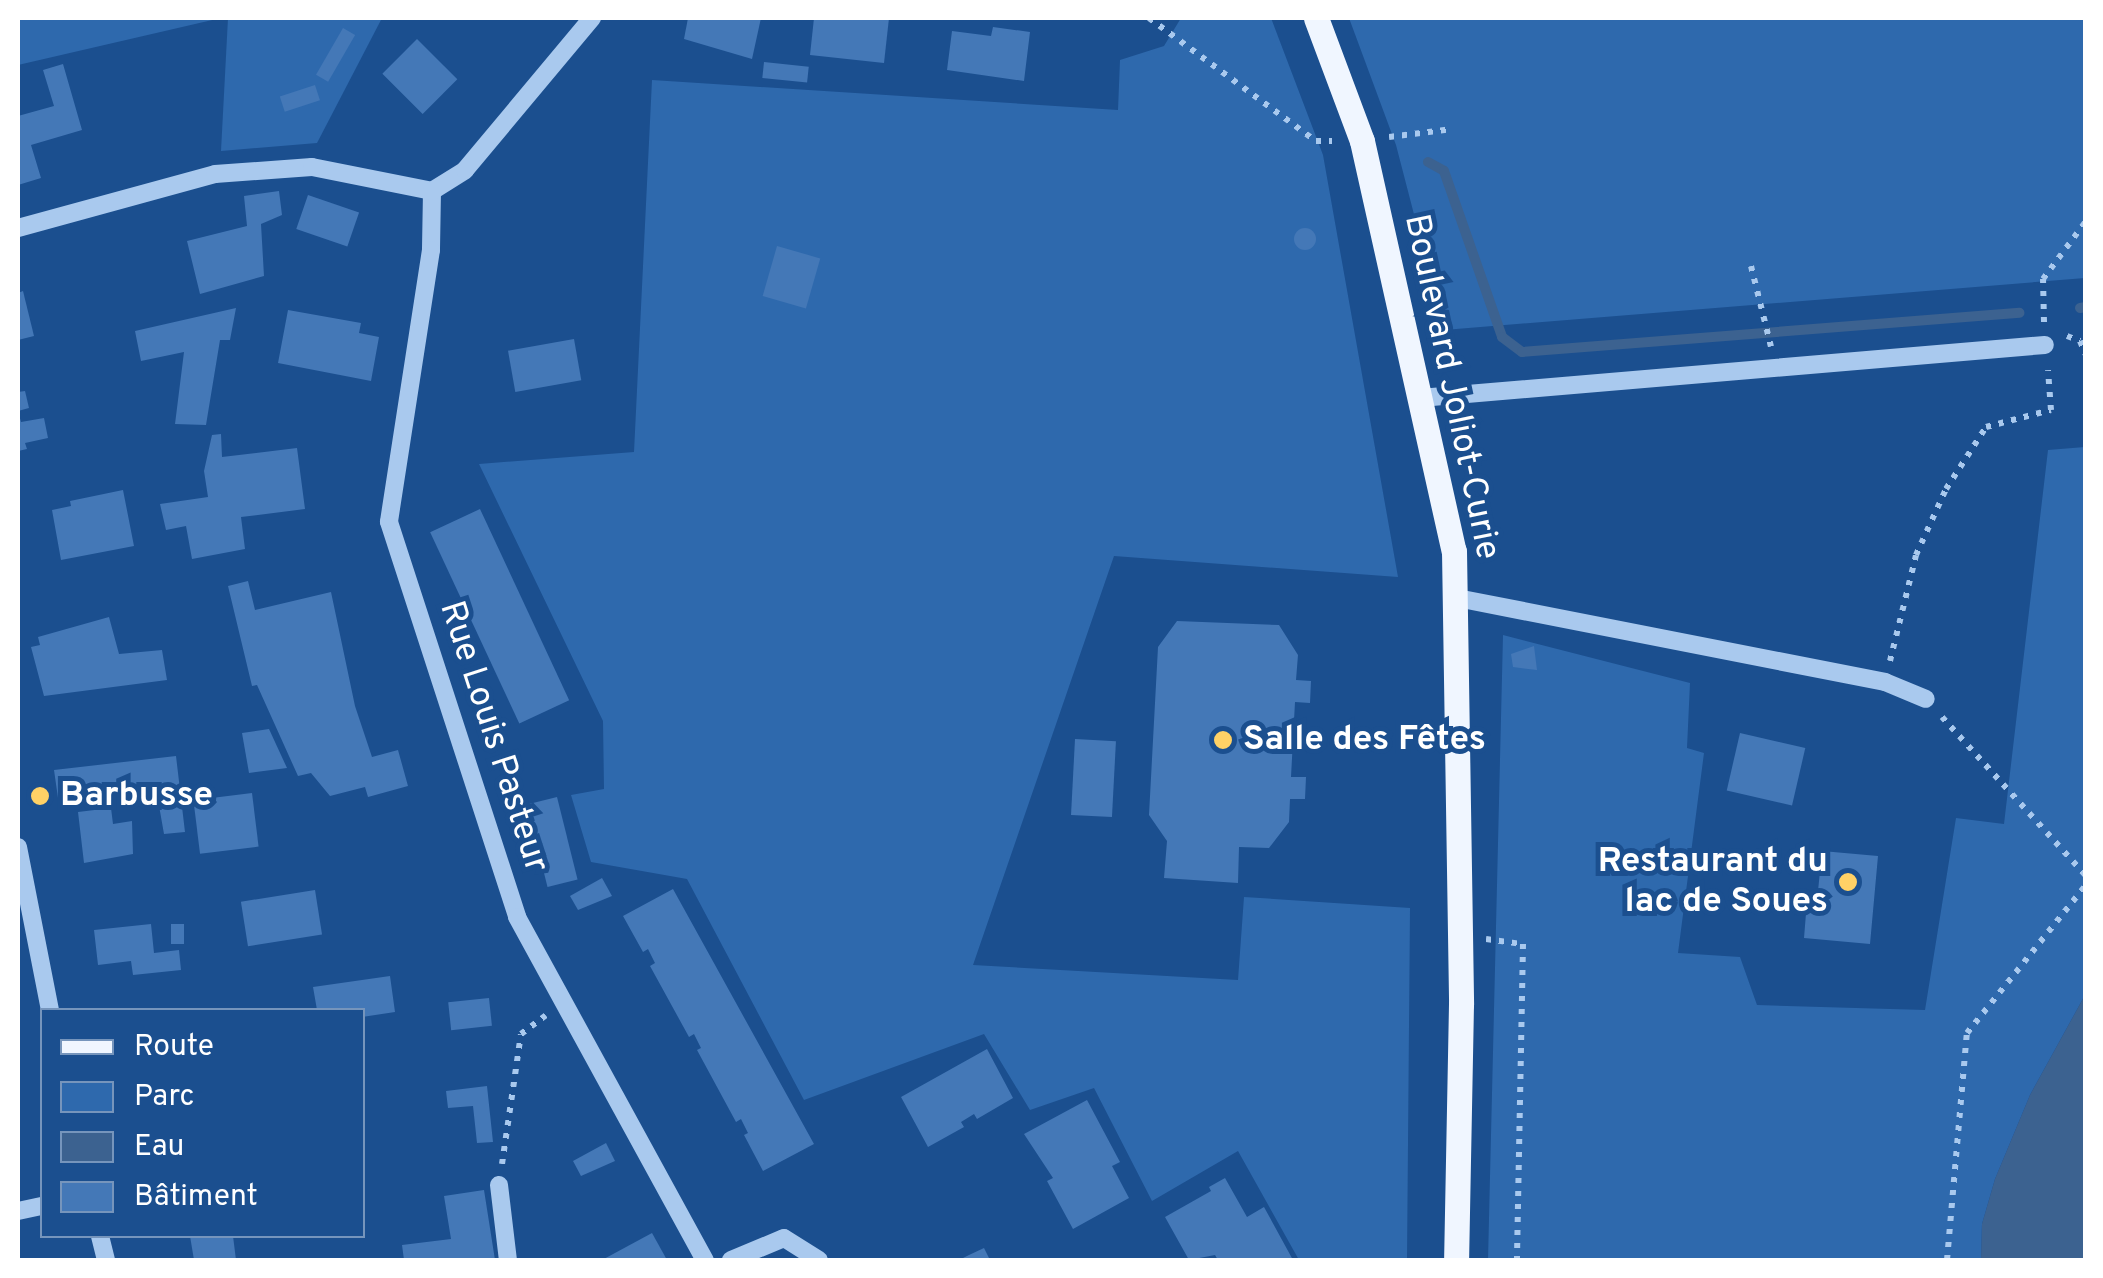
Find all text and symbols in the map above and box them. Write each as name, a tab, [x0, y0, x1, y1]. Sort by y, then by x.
street label: Boulevard Joliot-Curie	[1394, 211, 1508, 563]
street label: Rue Louis Pasteur	[429, 596, 557, 878]
place label: Salle des Fêtes	[1243, 719, 1486, 761]
marker: Salle des Fêtes	[1212, 729, 1234, 751]
place label: Barbusse	[60, 775, 213, 817]
marker: Barbusse	[29, 785, 51, 807]
place label: Restaurant du lac de Soues	[1598, 841, 1828, 923]
marker: Restaurant du lac de Soues	[1837, 871, 1859, 893]
legend	[40, 1008, 365, 1238]
text: Route	[134, 1029, 214, 1066]
text: Parc	[134, 1079, 194, 1116]
text: Eau	[134, 1129, 185, 1166]
text: Bâtiment	[134, 1179, 258, 1216]

